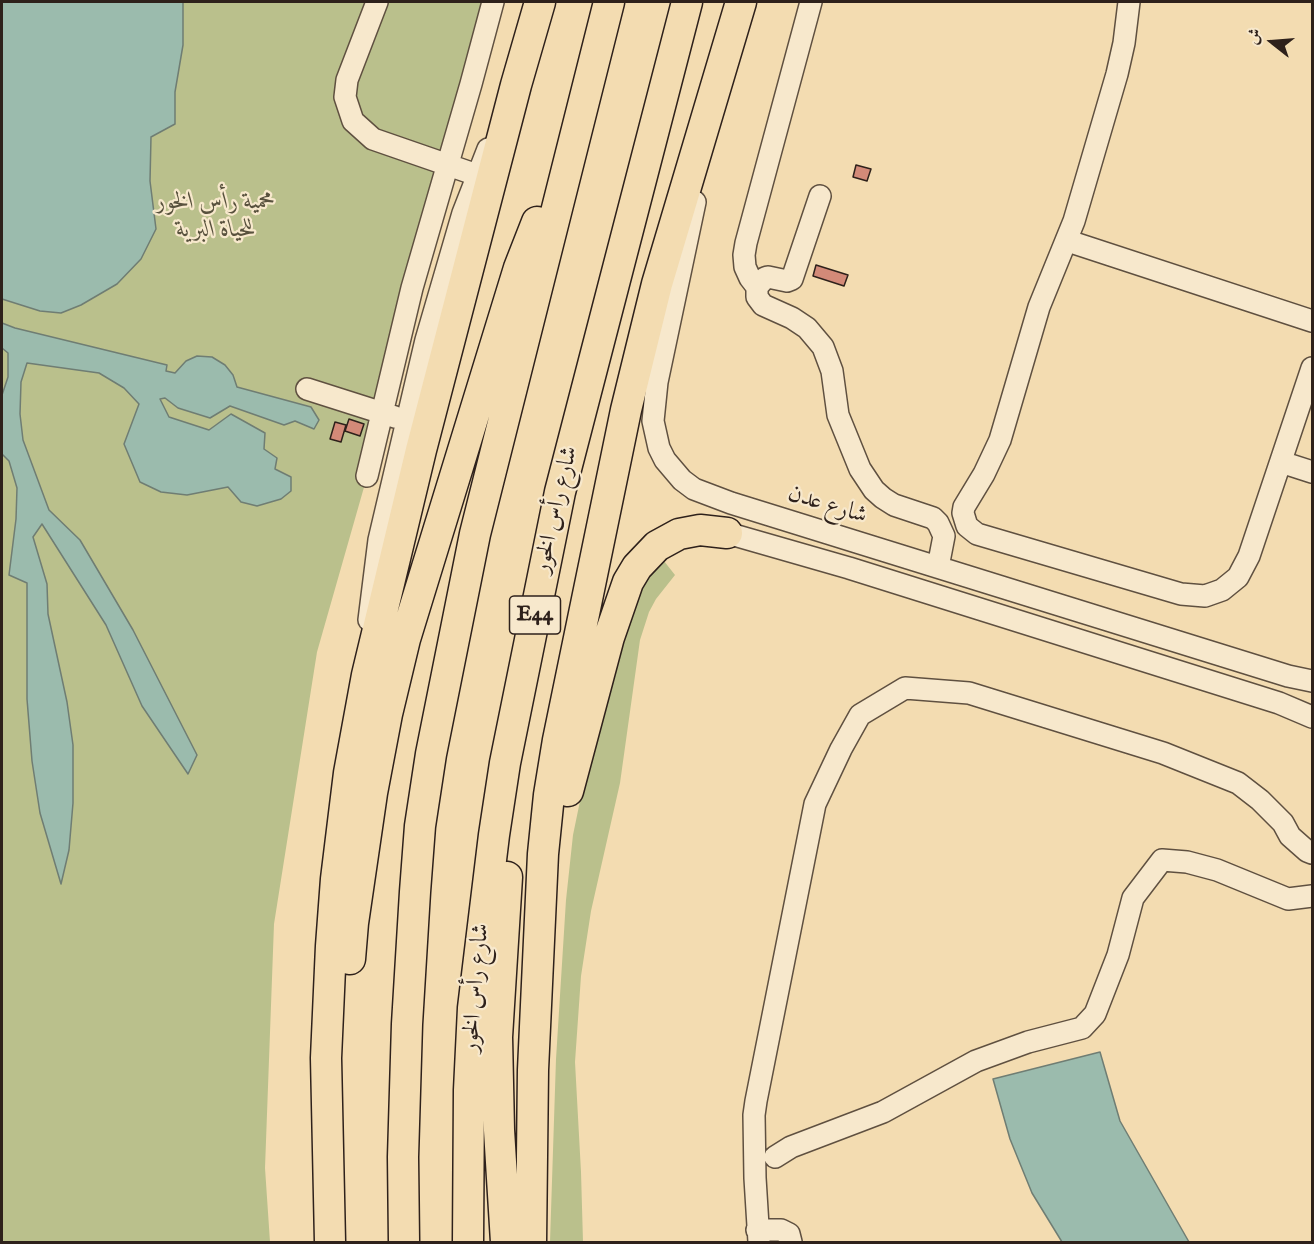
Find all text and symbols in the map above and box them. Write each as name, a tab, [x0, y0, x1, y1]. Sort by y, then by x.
north arrow	[1242, 12, 1302, 72]
text: ش	[1243, 26, 1267, 47]
park label: محمية رأس الخور للحياة البرية	[156, 189, 276, 245]
street label: شارع رأس الخور	[528, 444, 586, 576]
street label: شارع عدن	[784, 480, 870, 532]
road number: E44	[510, 596, 560, 634]
street label: شارع رأس الخور	[457, 922, 497, 1054]

